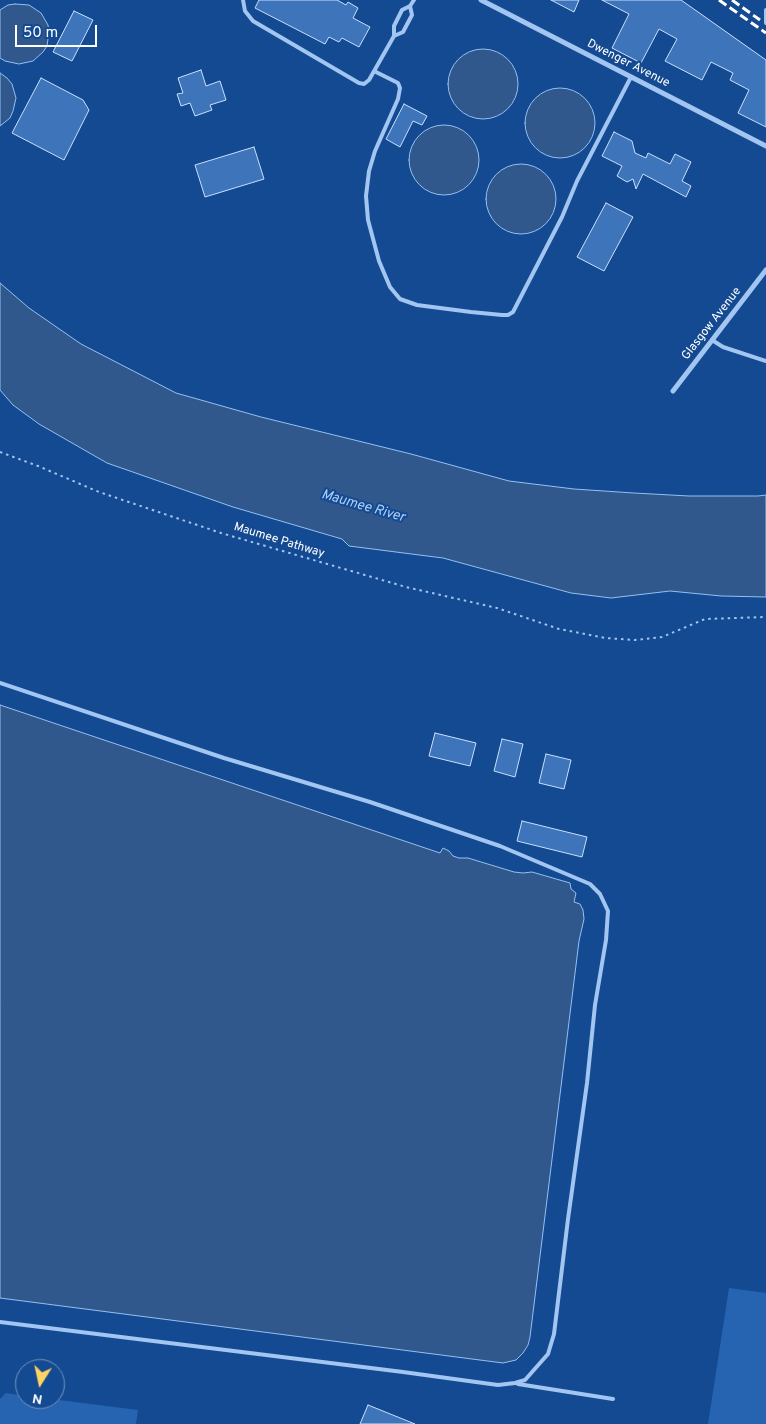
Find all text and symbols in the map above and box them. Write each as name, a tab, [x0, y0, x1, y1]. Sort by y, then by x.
scale bar	[18, 15, 100, 47]
text: 50 m	[23, 24, 58, 43]
street label: Dwenger Avenue	[584, 37, 672, 91]
street label: Glasgow Avenue	[679, 285, 745, 363]
water label: Maumee River	[319, 487, 407, 527]
street label: Maumee Pathway	[232, 520, 326, 562]
north arrow	[15, 1359, 65, 1409]
text: N	[31, 1389, 44, 1408]

